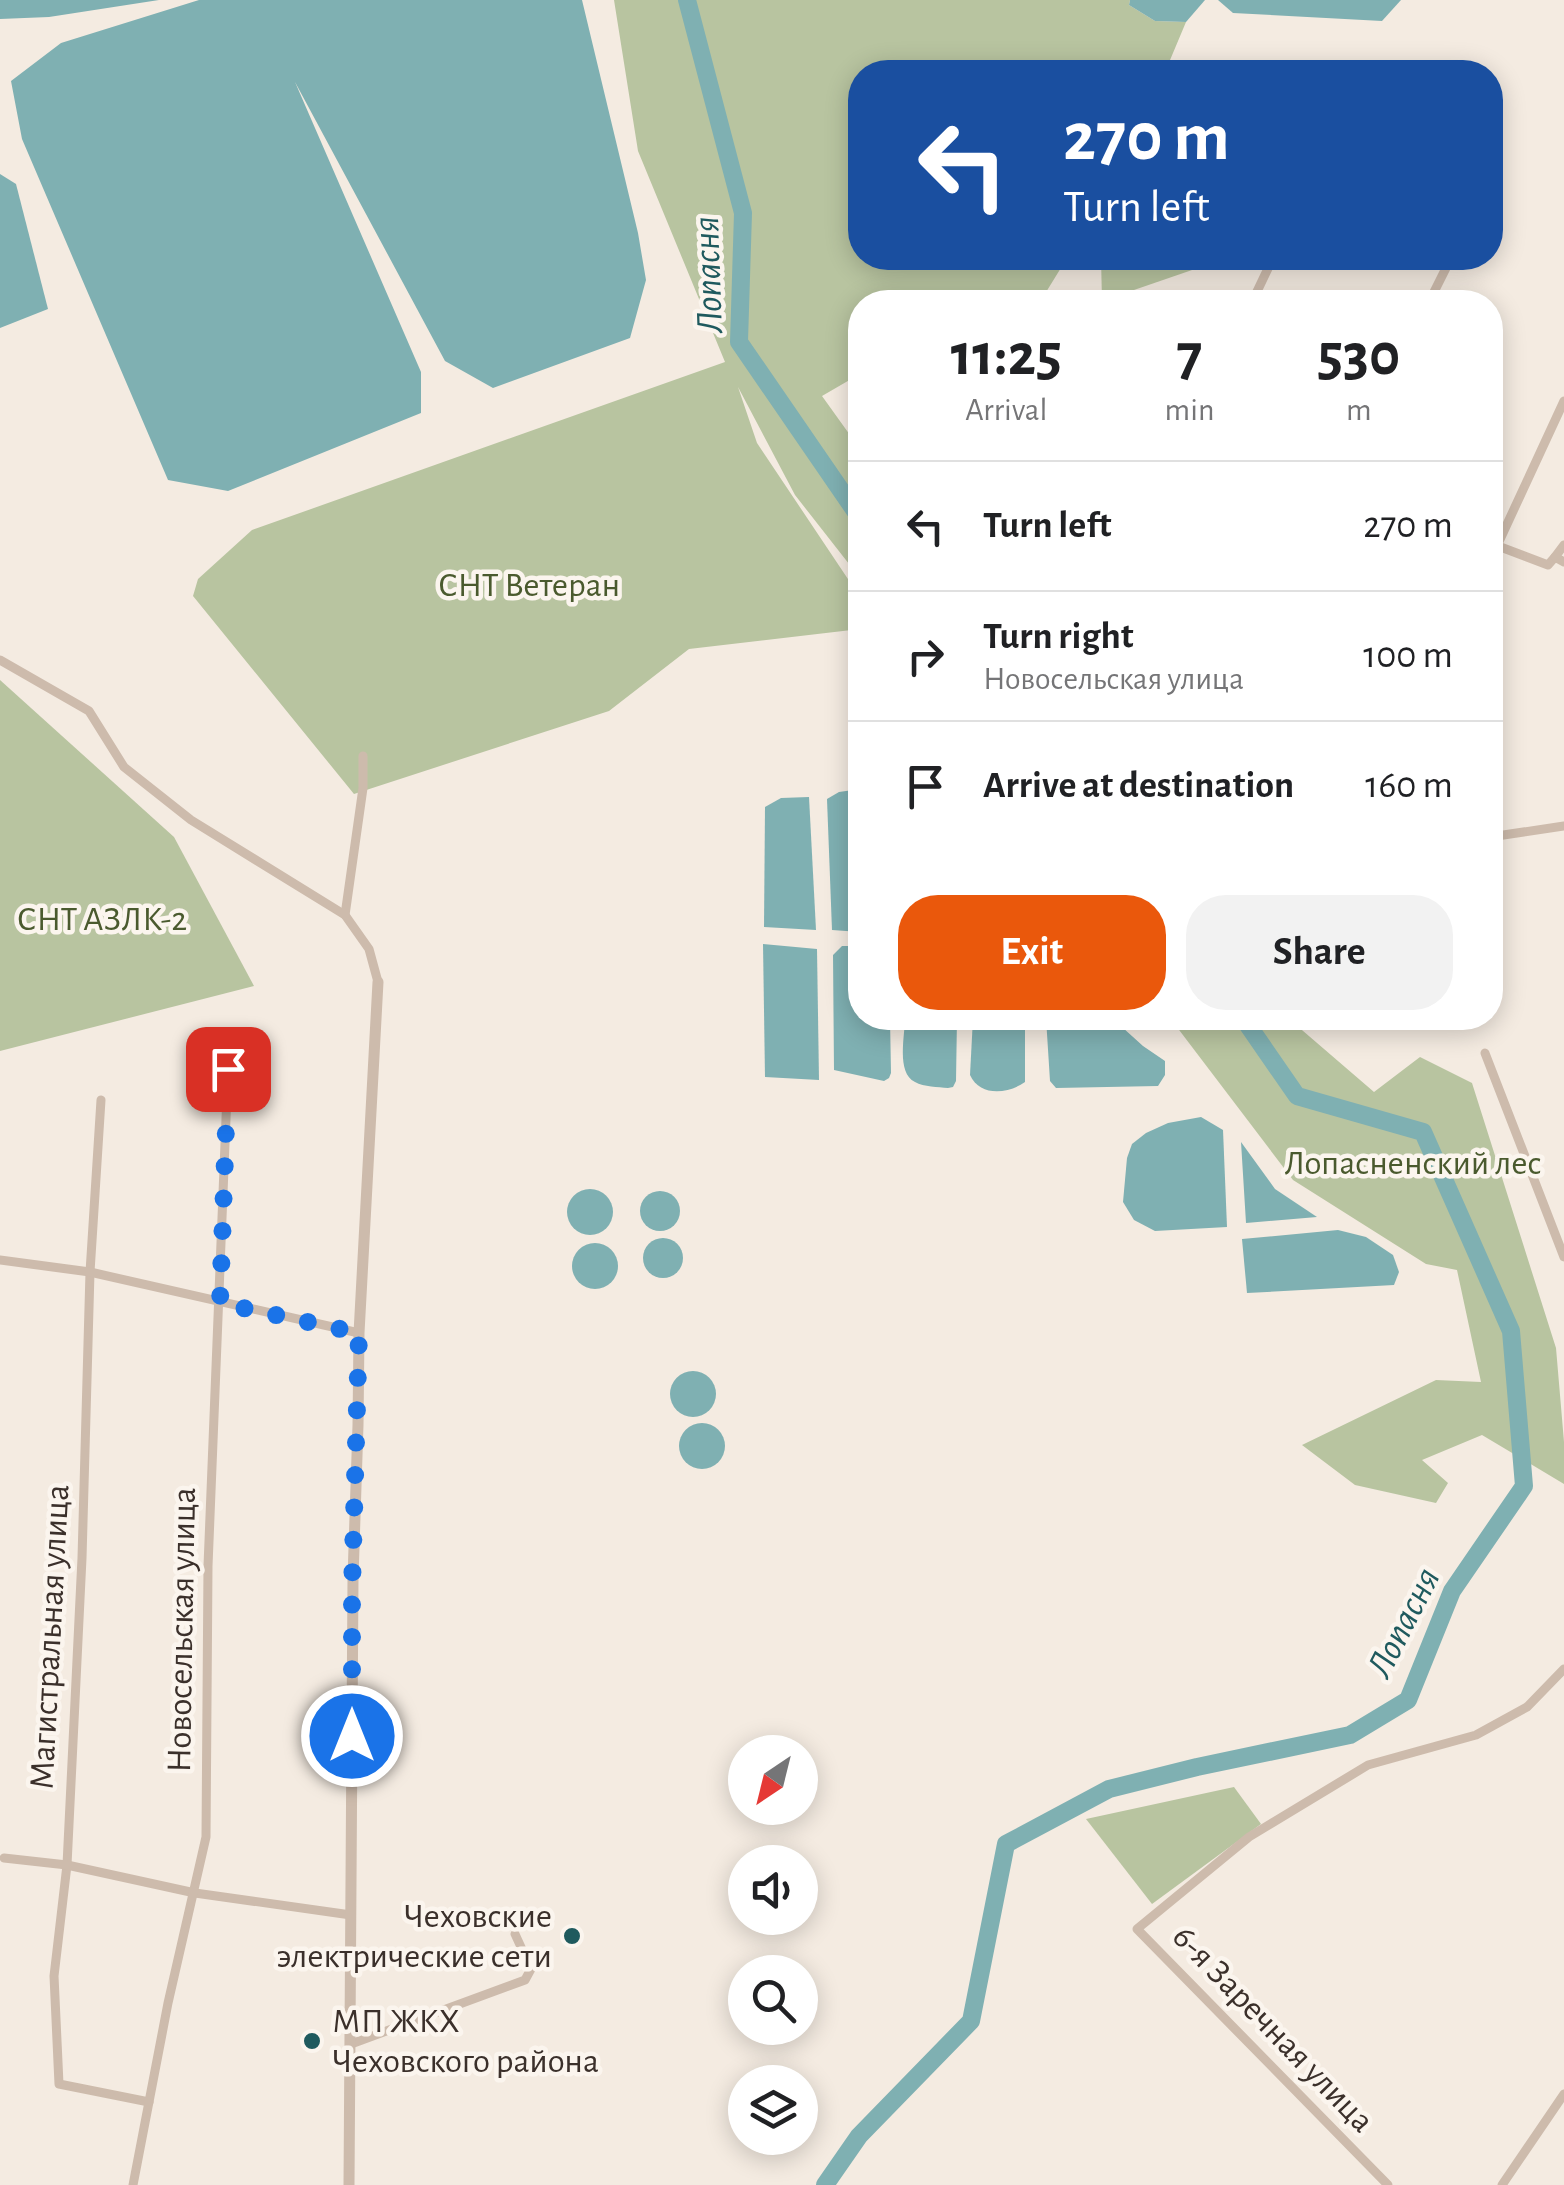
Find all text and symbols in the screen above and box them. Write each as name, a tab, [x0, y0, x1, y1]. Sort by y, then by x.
icon: left	[898, 100, 1028, 230]
text: 270 m	[1063, 103, 1230, 173]
text: Turn left	[1063, 185, 1210, 230]
water label: Лопасня	[688, 216, 730, 335]
text: 11:25	[951, 326, 1062, 386]
text: 7	[1177, 326, 1202, 386]
text: 530	[1317, 326, 1400, 386]
text: Arrival	[965, 394, 1047, 426]
text: min	[1165, 394, 1214, 426]
text: m	[1346, 394, 1372, 426]
icon: left	[898, 499, 953, 554]
text: Turn left	[983, 507, 1111, 545]
text: 270 m	[1363, 507, 1453, 545]
park label: СНТ Ветеран	[438, 568, 620, 603]
text: Turn right	[983, 618, 1133, 656]
icon: right	[898, 629, 953, 684]
text: 100 m	[1363, 637, 1453, 675]
text: Новосельская улица	[983, 663, 1244, 695]
icon: arrive	[898, 759, 953, 814]
text: Arrive at destination	[983, 767, 1294, 805]
text: 160 m	[1365, 767, 1453, 805]
button: Exit	[898, 895, 1166, 1010]
button: Share	[1186, 895, 1453, 1010]
park label: СНТ АЗЛК-2	[17, 902, 187, 937]
pin	[186, 1027, 271, 1112]
icon: arrive	[201, 1042, 256, 1097]
park label: Лопасненский лес	[1284, 1146, 1542, 1181]
street label: Магистральная улица	[25, 1484, 75, 1790]
street label: Новосельская улица	[162, 1487, 202, 1773]
water label: Лопасня	[1360, 1562, 1448, 1685]
position arrow	[300, 1684, 404, 1788]
north arrow	[728, 1735, 818, 1825]
map controls	[728, 1735, 818, 2155]
button: sound	[728, 1845, 818, 1935]
place label: Чеховские электрические сети	[276, 1899, 552, 1974]
street label: 6-я Заречная улица	[1166, 1919, 1380, 2139]
marker: Чеховские электрические сети	[561, 1925, 583, 1947]
button: search	[728, 1955, 818, 2045]
place label: МП ЖКХ Чеховского района	[332, 2004, 599, 2079]
marker: МП ЖКХ Чеховского района	[301, 2030, 323, 2052]
button: layers	[728, 2065, 818, 2155]

